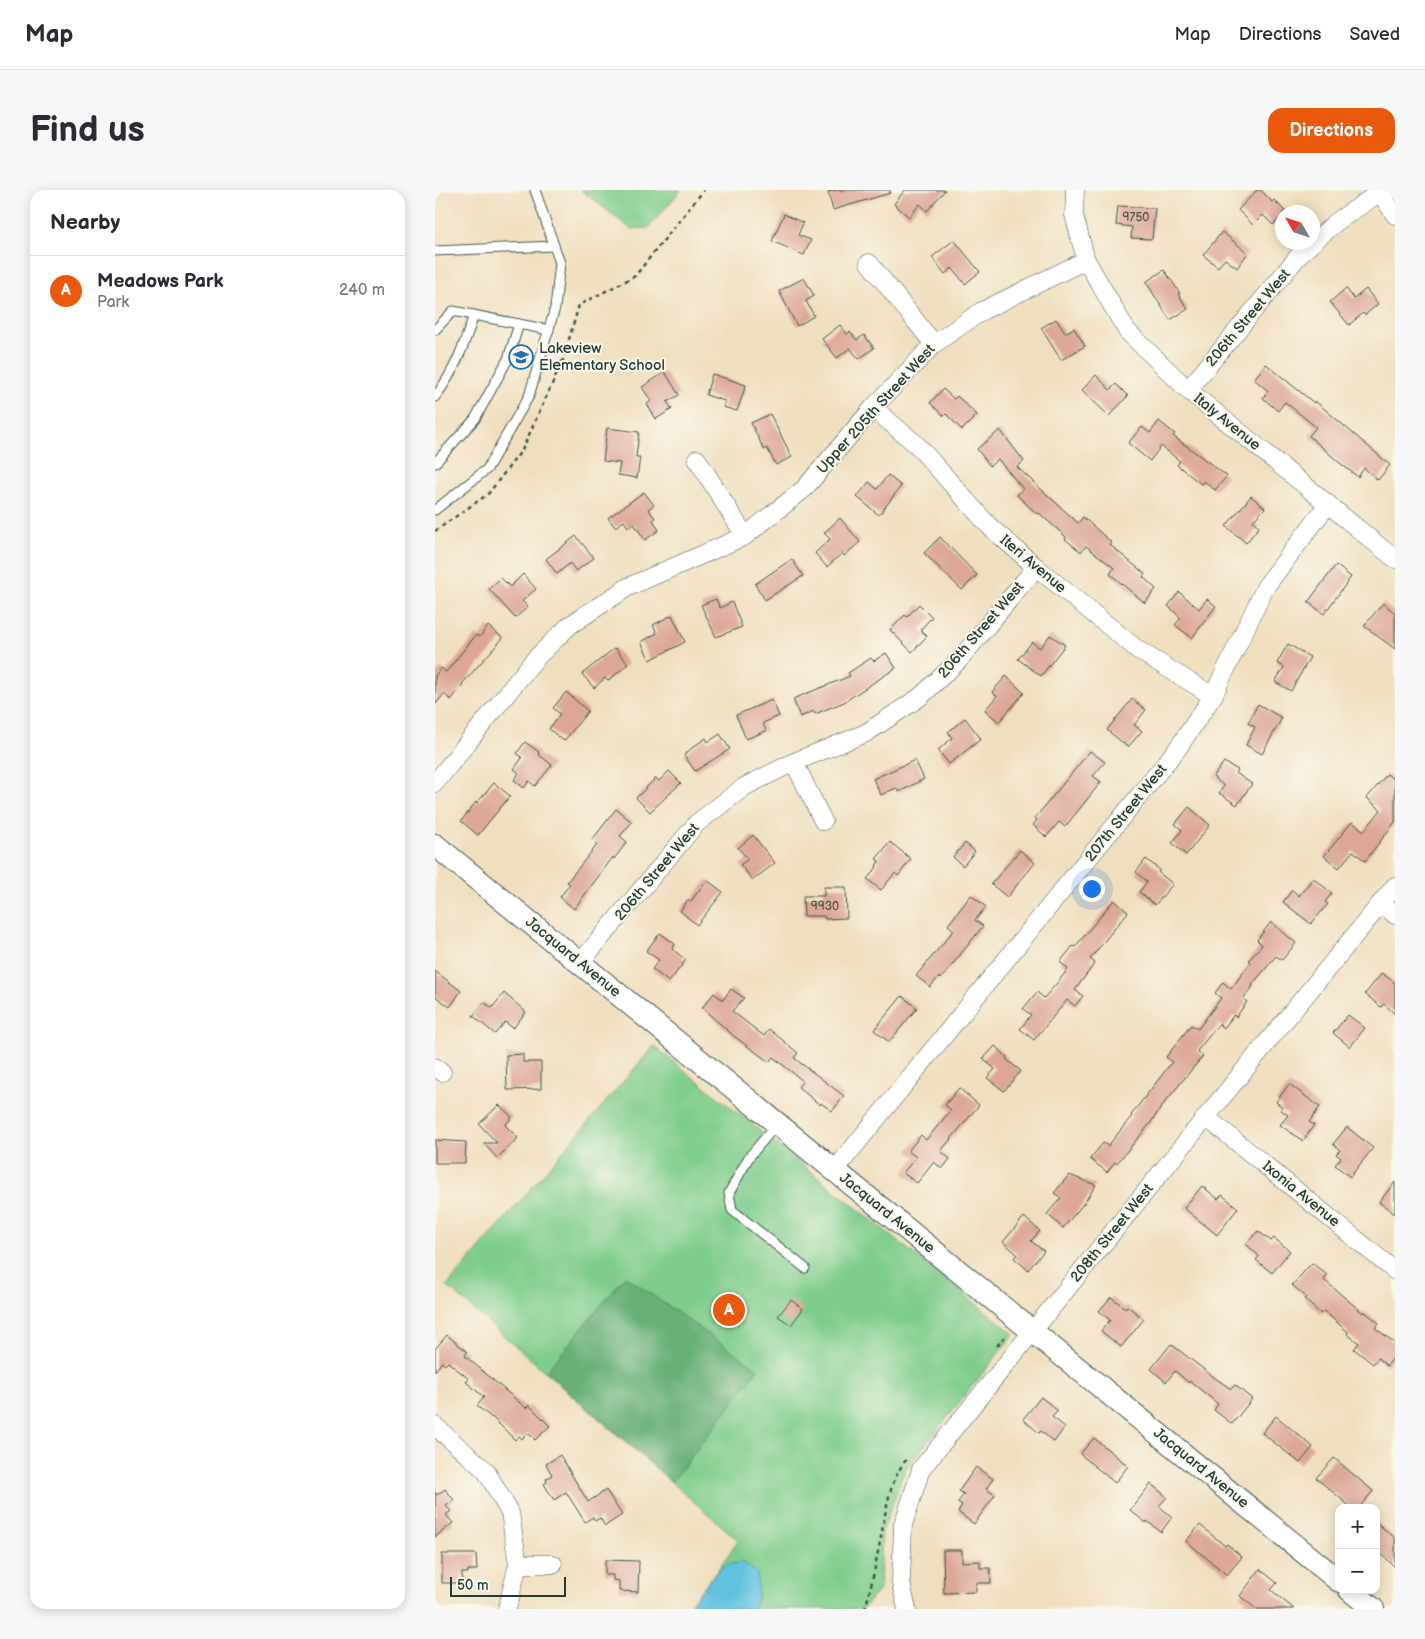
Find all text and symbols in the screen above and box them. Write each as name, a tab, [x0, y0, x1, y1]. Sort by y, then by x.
text: Map	[25, 20, 73, 49]
text: Map	[1175, 24, 1211, 45]
text: Directions	[1239, 24, 1321, 45]
text: Saved	[1349, 24, 1400, 45]
button: Directions	[1268, 108, 1395, 153]
text: Find us	[30, 109, 145, 152]
north arrow	[1275, 205, 1320, 250]
text: Nearby	[50, 210, 120, 235]
house number: 9750	[1123, 210, 1149, 225]
street label: 206th Street West	[1202, 265, 1295, 371]
text: Meadows Park	[97, 270, 224, 293]
text: A	[61, 281, 71, 300]
text: 240 m	[339, 281, 385, 300]
text: Park	[97, 293, 129, 312]
place label: Lakeview Elementary School	[539, 339, 665, 375]
street label: Upper 205th Street West	[813, 340, 940, 478]
school or university icon: Lakeview Elementary School	[508, 344, 534, 370]
street label: Italy Avenue	[1190, 389, 1264, 455]
street label: Iteri Avenue	[996, 531, 1070, 597]
street label: 206th Street West	[934, 577, 1028, 682]
street label: 207th Street West	[1081, 760, 1171, 866]
street label: 206th Street West	[611, 819, 704, 925]
your location	[1079, 876, 1105, 902]
house number: 9930	[811, 899, 839, 914]
street label: Jacquard Avenue	[521, 913, 625, 1001]
street label: Ixonia Avenue	[1258, 1157, 1344, 1231]
street label: Jacquard Avenue	[835, 1169, 939, 1257]
street label: 208th Street West	[1066, 1180, 1158, 1286]
pin: A	[713, 1291, 745, 1329]
street label: Jacquard Avenue	[1149, 1424, 1253, 1512]
map controls	[1335, 1504, 1380, 1594]
button: +	[1335, 1504, 1380, 1549]
button: −	[1335, 1549, 1380, 1594]
scale bar	[450, 1574, 566, 1597]
text: 50 m	[457, 1577, 489, 1594]

